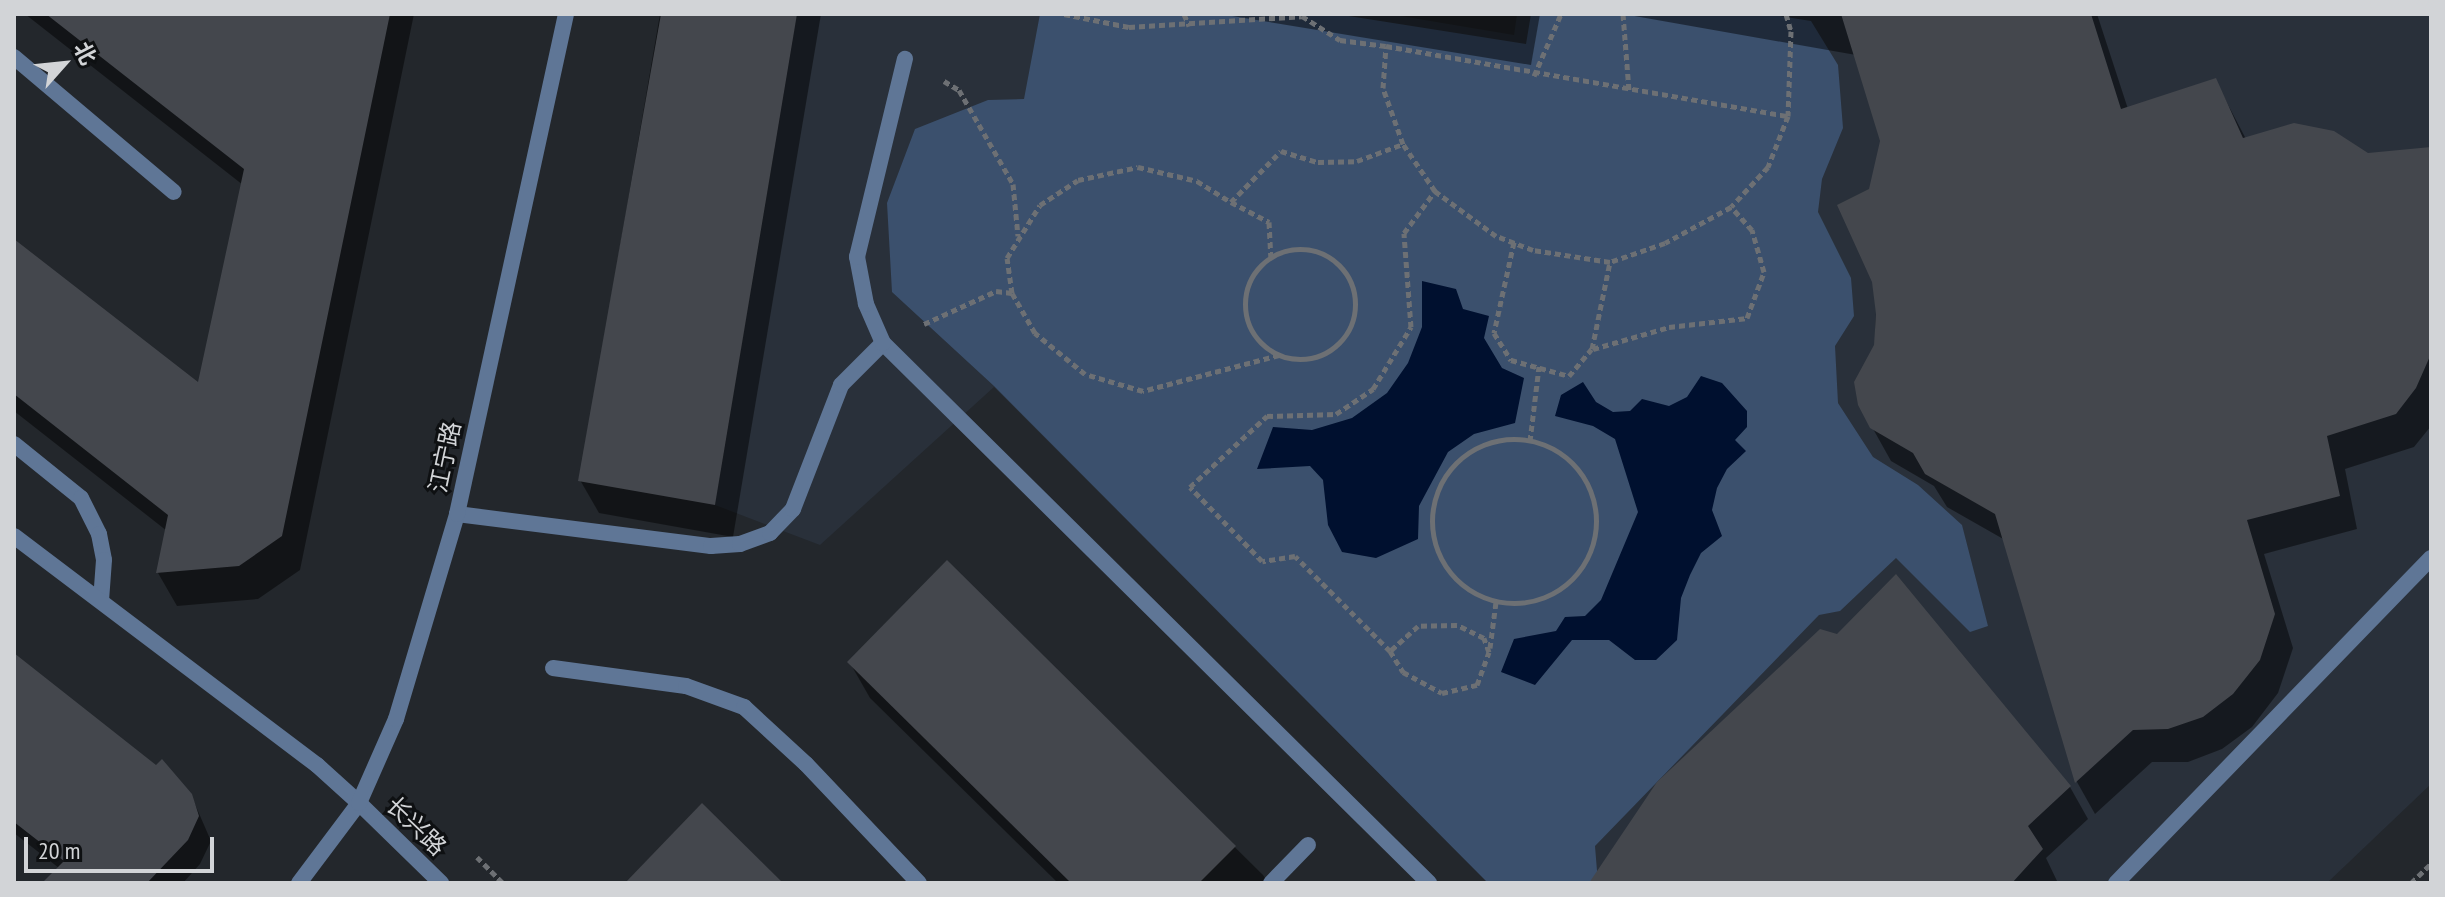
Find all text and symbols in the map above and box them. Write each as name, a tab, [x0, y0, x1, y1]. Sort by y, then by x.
north arrow	[24, 24, 104, 104]
text: 北	[68, 37, 103, 69]
street label: 江宁路	[423, 419, 467, 495]
street label: 长兴路	[380, 791, 452, 861]
scale bar	[28, 821, 218, 871]
text: 20 m	[38, 835, 80, 866]

